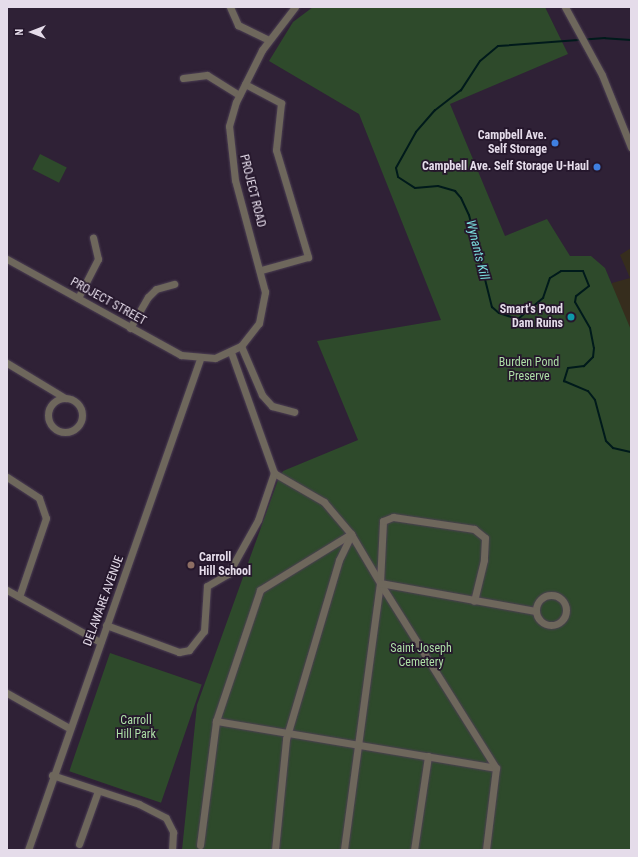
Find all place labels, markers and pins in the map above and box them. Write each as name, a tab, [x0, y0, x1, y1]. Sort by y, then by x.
place label: Campbell Ave. Self Storage	[478, 129, 547, 157]
marker: Campbell Ave. Self Storage	[550, 138, 560, 148]
place label: Campbell Ave. Self Storage U-Haul	[422, 160, 589, 174]
marker: Campbell Ave. Self Storage U-Haul	[592, 162, 602, 172]
place label: Smart's Pond Dam Ruins	[500, 303, 563, 331]
marker: Smart's Pond Dam Ruins	[566, 312, 576, 322]
place label: Carroll Hill School	[199, 551, 251, 579]
marker: Carroll Hill School	[186, 560, 196, 570]

